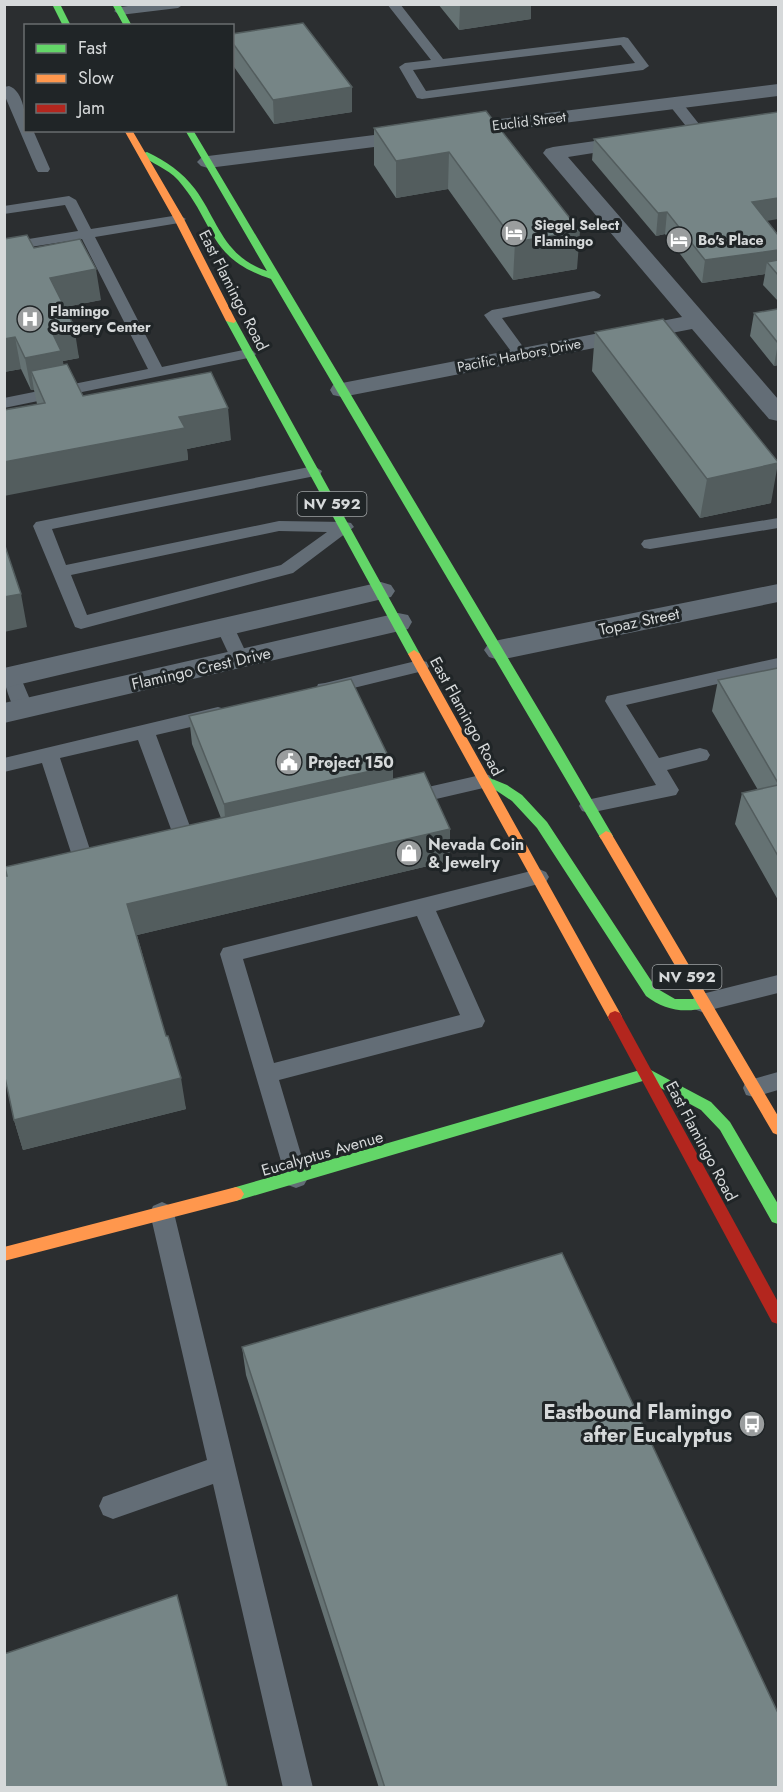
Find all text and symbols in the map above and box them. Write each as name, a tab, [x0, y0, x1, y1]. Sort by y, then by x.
legend	[24, 24, 234, 132]
text: Fast	[78, 35, 107, 61]
text: Slow	[78, 65, 115, 91]
text: Jam	[76, 95, 105, 121]
street label: Euclid Street	[491, 106, 568, 135]
place label: Siegel Select Flamingo	[534, 215, 620, 251]
hotel icon: Siegel Select Flamingo	[499, 218, 529, 248]
hotel icon: Bo's Place	[664, 225, 694, 255]
street label: East Flamingo Road	[193, 226, 274, 355]
place label: Bo's Place	[698, 230, 764, 250]
place label: Flamingo Surgery Center	[50, 301, 151, 337]
hospital icon: Flamingo Surgery Center	[15, 304, 45, 334]
street label: Pacific Harbors Drive	[455, 333, 583, 377]
road number: NV 592	[298, 492, 366, 516]
street label: Topaz Street	[597, 602, 682, 641]
street label: Flamingo Crest Drive	[129, 641, 273, 696]
street label: East Flamingo Road	[424, 652, 509, 780]
public building icon: Project 150	[274, 747, 304, 777]
place label: Project 150	[308, 751, 394, 774]
place label: Nevada Coin & Jewelry	[428, 833, 524, 874]
shop icon: Nevada Coin & Jewelry	[394, 838, 424, 868]
road number: NV 592	[652, 965, 722, 989]
street label: East Flamingo Road	[660, 1077, 743, 1205]
street label: Eucalyptus Avenue	[259, 1125, 386, 1182]
place label: Eastbound Flamingo after Eucalyptus	[544, 1398, 732, 1450]
bus stop icon: Eastbound Flamingo after Eucalyptus	[737, 1409, 767, 1439]

